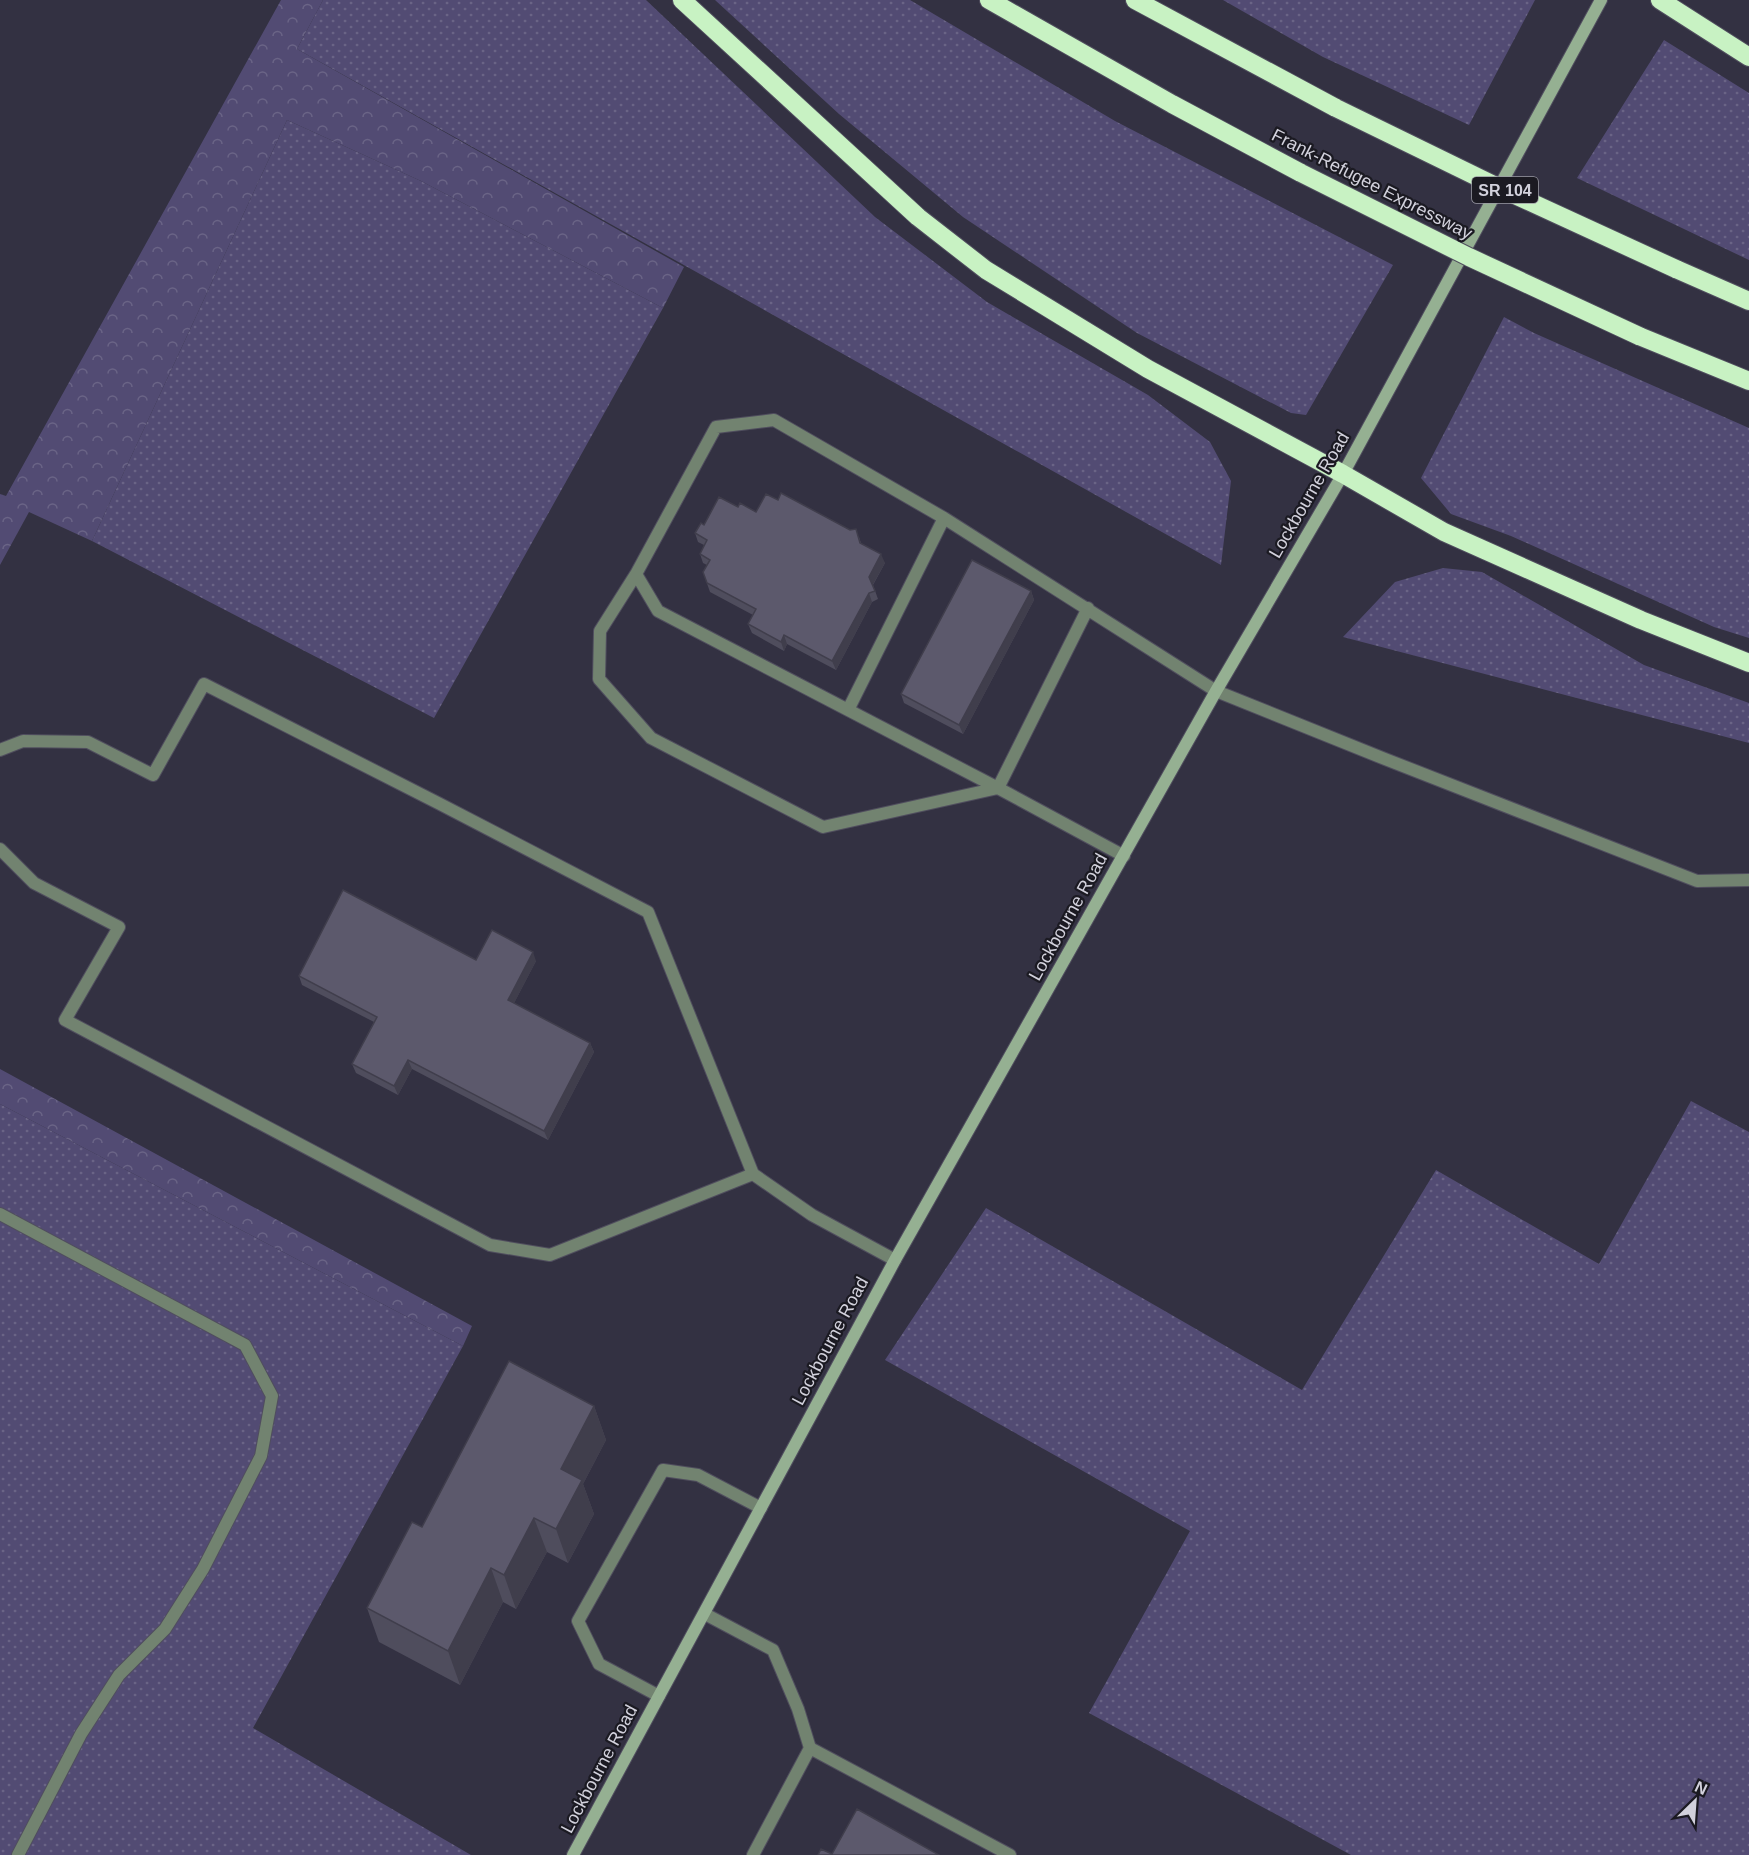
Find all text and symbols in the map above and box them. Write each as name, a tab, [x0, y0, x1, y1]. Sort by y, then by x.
street label: Frank-Refugee Expressway	[1269, 125, 1475, 243]
road number: SR 104	[1472, 177, 1538, 203]
street label: Lockbourne Road	[1265, 428, 1353, 562]
street label: Lockbourne Road	[1025, 850, 1111, 984]
street label: Lockbourne Road	[788, 1274, 872, 1408]
street label: Lockbourne Road	[557, 1702, 641, 1836]
north arrow	[1665, 1771, 1725, 1831]
text: N	[1692, 1778, 1710, 1798]

